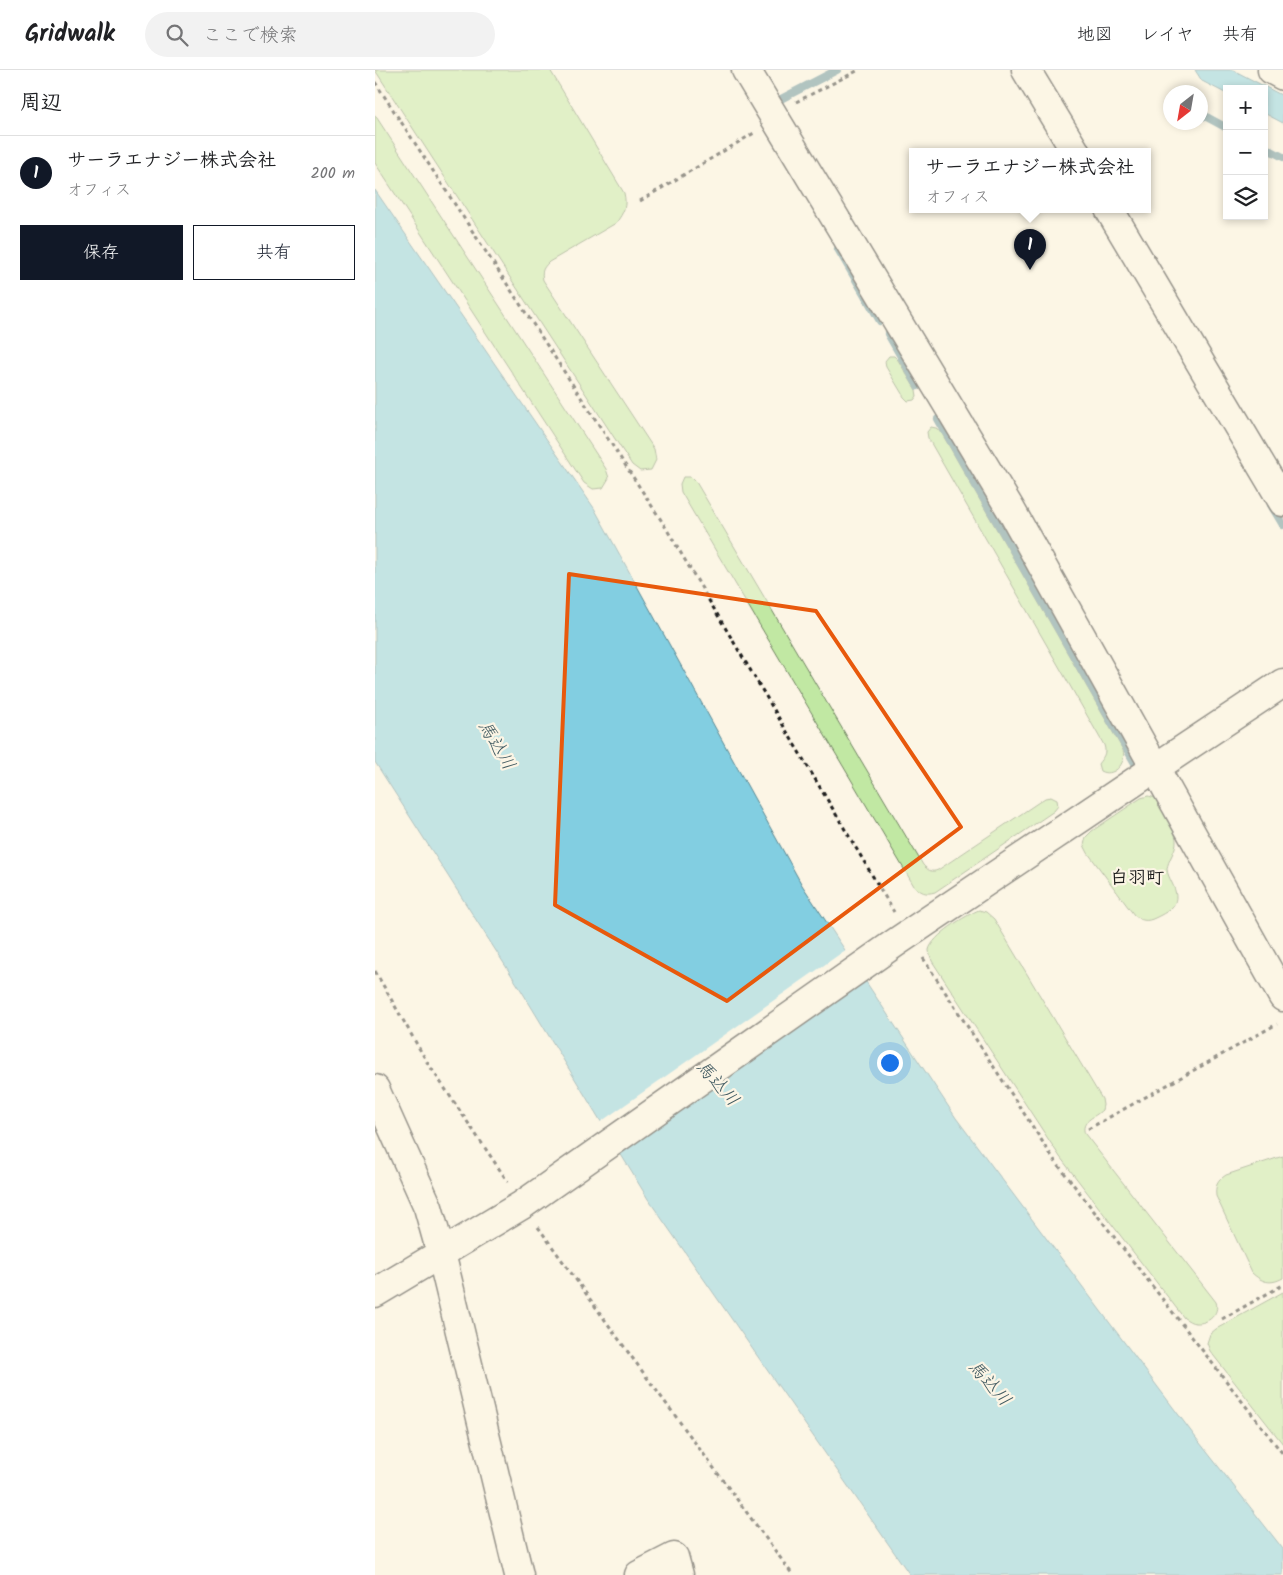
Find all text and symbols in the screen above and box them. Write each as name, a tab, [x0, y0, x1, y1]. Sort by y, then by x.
search box	[145, 12, 495, 57]
text: Gridwalk	[25, 15, 115, 54]
icon: search	[163, 21, 191, 49]
text: ここで検索	[203, 21, 298, 51]
text: 地図	[1077, 21, 1113, 50]
text: レイヤ	[1141, 21, 1194, 50]
text: 共有	[1222, 21, 1258, 50]
north arrow	[1163, 85, 1208, 130]
map controls	[1223, 85, 1268, 220]
button: +	[1223, 85, 1268, 130]
text: 周辺	[20, 87, 62, 120]
button: −	[1223, 130, 1268, 175]
text: サーラエナジー株式会社	[67, 146, 276, 176]
popup	[909, 148, 1151, 213]
text: サーラエナジー株式会社	[925, 153, 1135, 183]
text: 1	[34, 161, 38, 186]
text: 200 m	[311, 161, 355, 186]
button: layers	[1223, 175, 1268, 220]
text: オフィス	[67, 178, 131, 203]
text: オフィス	[925, 185, 990, 210]
button: 保存	[20, 225, 183, 280]
button: 共有	[193, 225, 355, 280]
pin: 1	[1014, 229, 1046, 270]
water label: 馬込川	[469, 715, 522, 776]
district label: 白羽町	[1110, 864, 1164, 893]
your location	[877, 1050, 903, 1076]
water label: 馬込川	[688, 1054, 746, 1114]
water label: 馬込川	[960, 1354, 1018, 1414]

